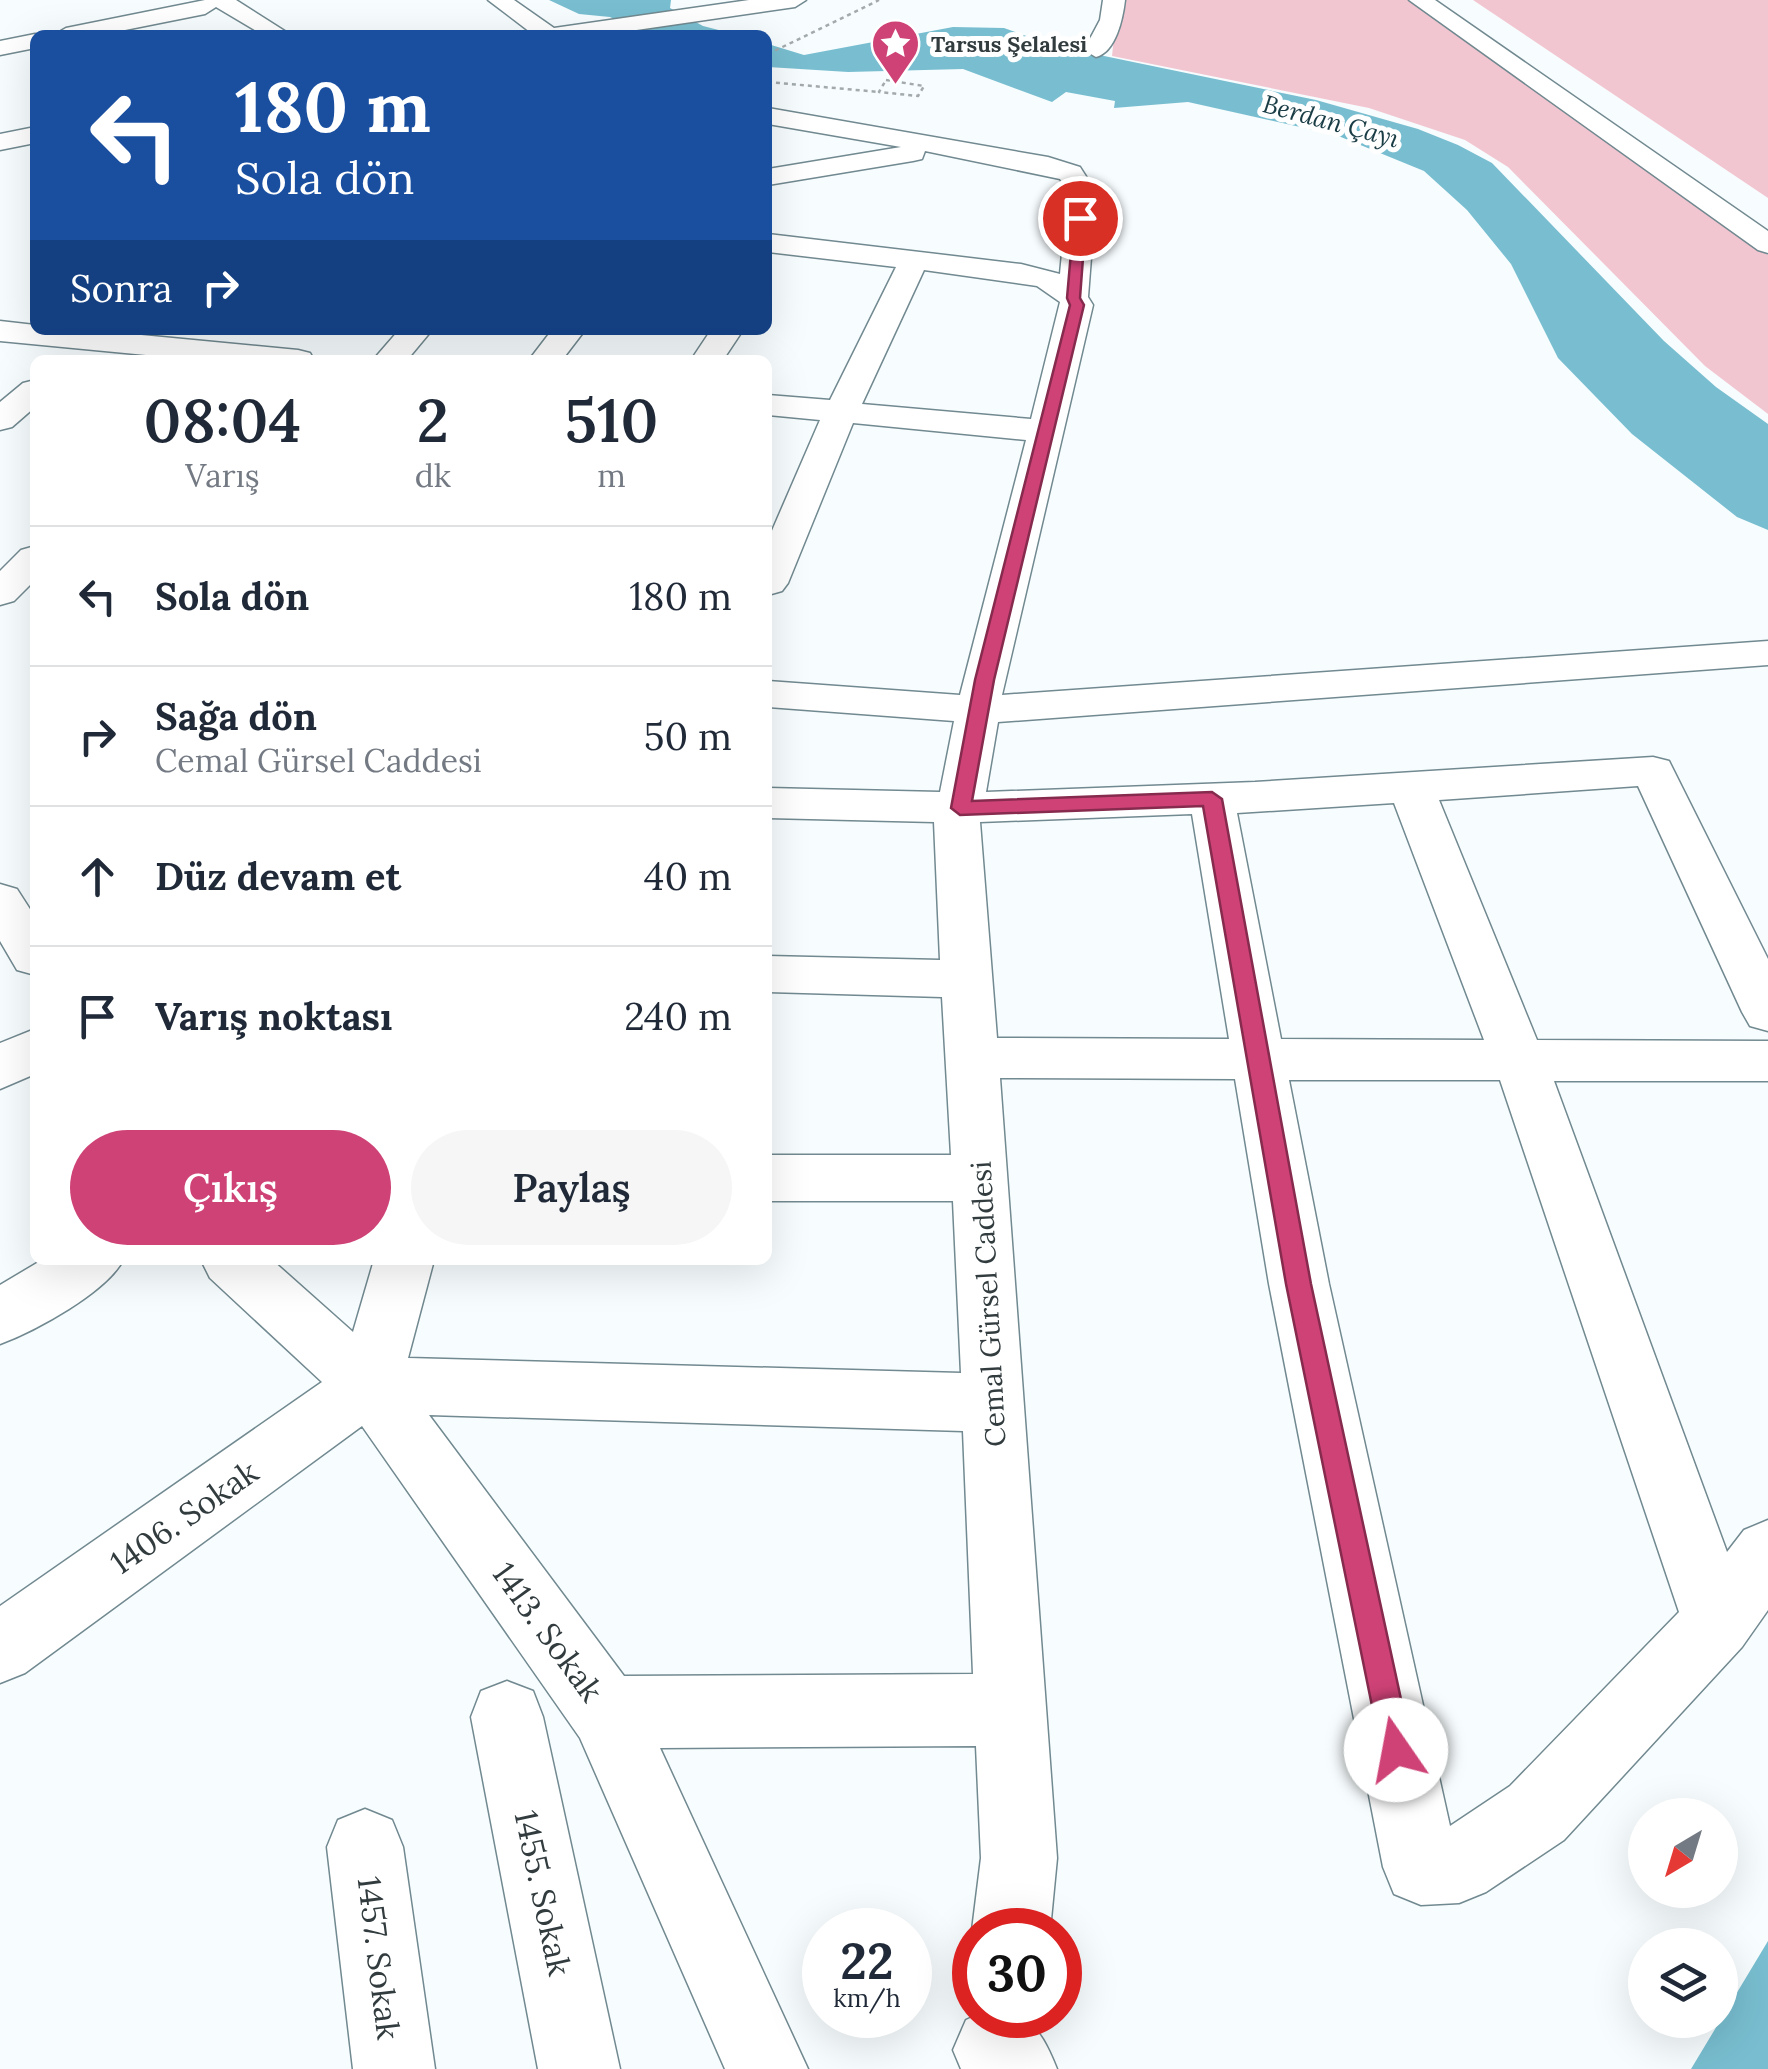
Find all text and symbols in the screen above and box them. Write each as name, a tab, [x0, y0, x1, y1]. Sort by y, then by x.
place icon: Tarsus Şelalesi	[870, 18, 922, 86]
place label: Tarsus Şelalesi	[931, 30, 1087, 58]
text: 180 m	[235, 62, 431, 151]
icon: left	[70, 70, 200, 200]
water label: Berdan Çayı	[1259, 87, 1403, 155]
text: Sola dön	[235, 149, 415, 206]
pin	[1038, 176, 1123, 261]
icon: arrive	[1053, 191, 1108, 246]
icon: right	[193, 260, 248, 315]
text: Sonra	[70, 264, 173, 312]
text: 08:04	[144, 382, 301, 458]
text: 2	[417, 382, 449, 458]
text: 510	[565, 382, 658, 458]
text: Varış	[185, 455, 259, 496]
text: dk	[415, 455, 451, 496]
text: m	[597, 455, 626, 496]
icon: left	[70, 569, 125, 624]
text: Sola dön	[155, 572, 309, 620]
text: 180 m	[629, 572, 732, 620]
text: Sağa dön	[155, 692, 317, 740]
icon: right	[70, 709, 125, 764]
text: 50 m	[644, 712, 732, 760]
text: Cemal Gürsel Caddesi	[155, 740, 482, 781]
icon: ahead	[70, 849, 125, 904]
text: Düz devam et	[155, 852, 401, 900]
text: 40 m	[644, 852, 732, 900]
icon: arrive	[70, 989, 125, 1044]
text: Varış noktası	[155, 992, 392, 1040]
text: 240 m	[624, 992, 732, 1040]
button: Çıkış	[70, 1130, 391, 1245]
button: Paylaş	[411, 1130, 732, 1245]
street label: Cemal Gürsel Caddesi	[963, 1160, 1013, 1448]
street label: 1406. Sokak	[102, 1451, 266, 1583]
street label: 1413. Sokak	[484, 1554, 612, 1710]
position arrow	[1344, 1698, 1448, 1802]
north arrow	[1628, 1798, 1738, 1908]
map controls	[1628, 1798, 1738, 2038]
street label: 1455. Sokak	[505, 1807, 581, 1979]
street label: 1457. Sokak	[349, 1874, 409, 2042]
speed limit sign: 30	[952, 1908, 1082, 2038]
button: layers	[1628, 1928, 1738, 2038]
text: 22	[840, 1929, 894, 1993]
text: km/h	[833, 1982, 901, 2014]

